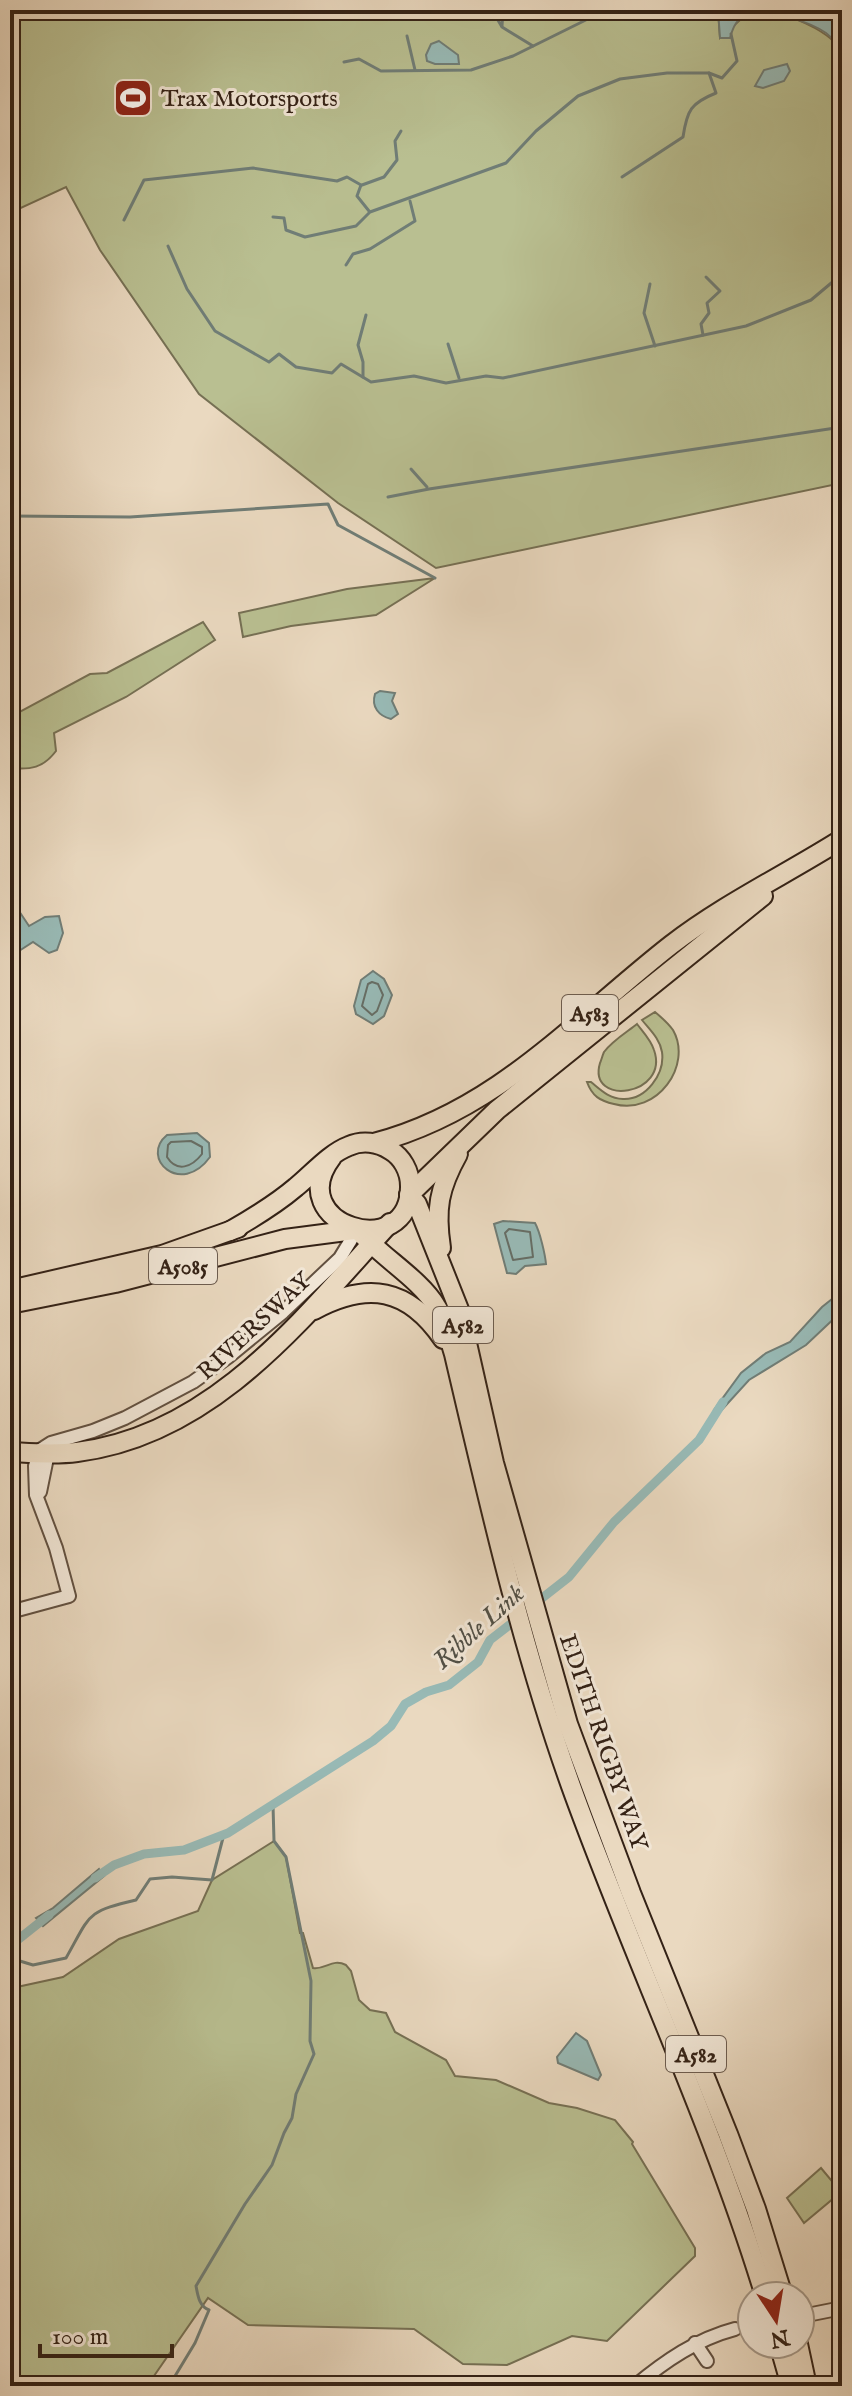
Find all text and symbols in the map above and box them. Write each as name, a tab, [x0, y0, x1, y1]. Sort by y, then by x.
sports icon: Trax Motorsports	[112, 77, 154, 119]
place label: Trax Motorsports	[161, 84, 338, 115]
road number: A583	[562, 995, 618, 1031]
road number: A5085	[149, 1248, 217, 1284]
street label: RIVERSWAY	[191, 1265, 320, 1388]
road number: A582	[433, 1307, 493, 1343]
water label: Ribble Link	[426, 1577, 532, 1677]
street label: EDITH RIGBY WAY	[551, 1630, 655, 1857]
road number: A582	[666, 2036, 726, 2072]
north arrow	[736, 2280, 816, 2360]
scale bar	[40, 2308, 172, 2358]
text: 100 m	[52, 2322, 108, 2353]
text: N	[768, 2322, 793, 2353]

